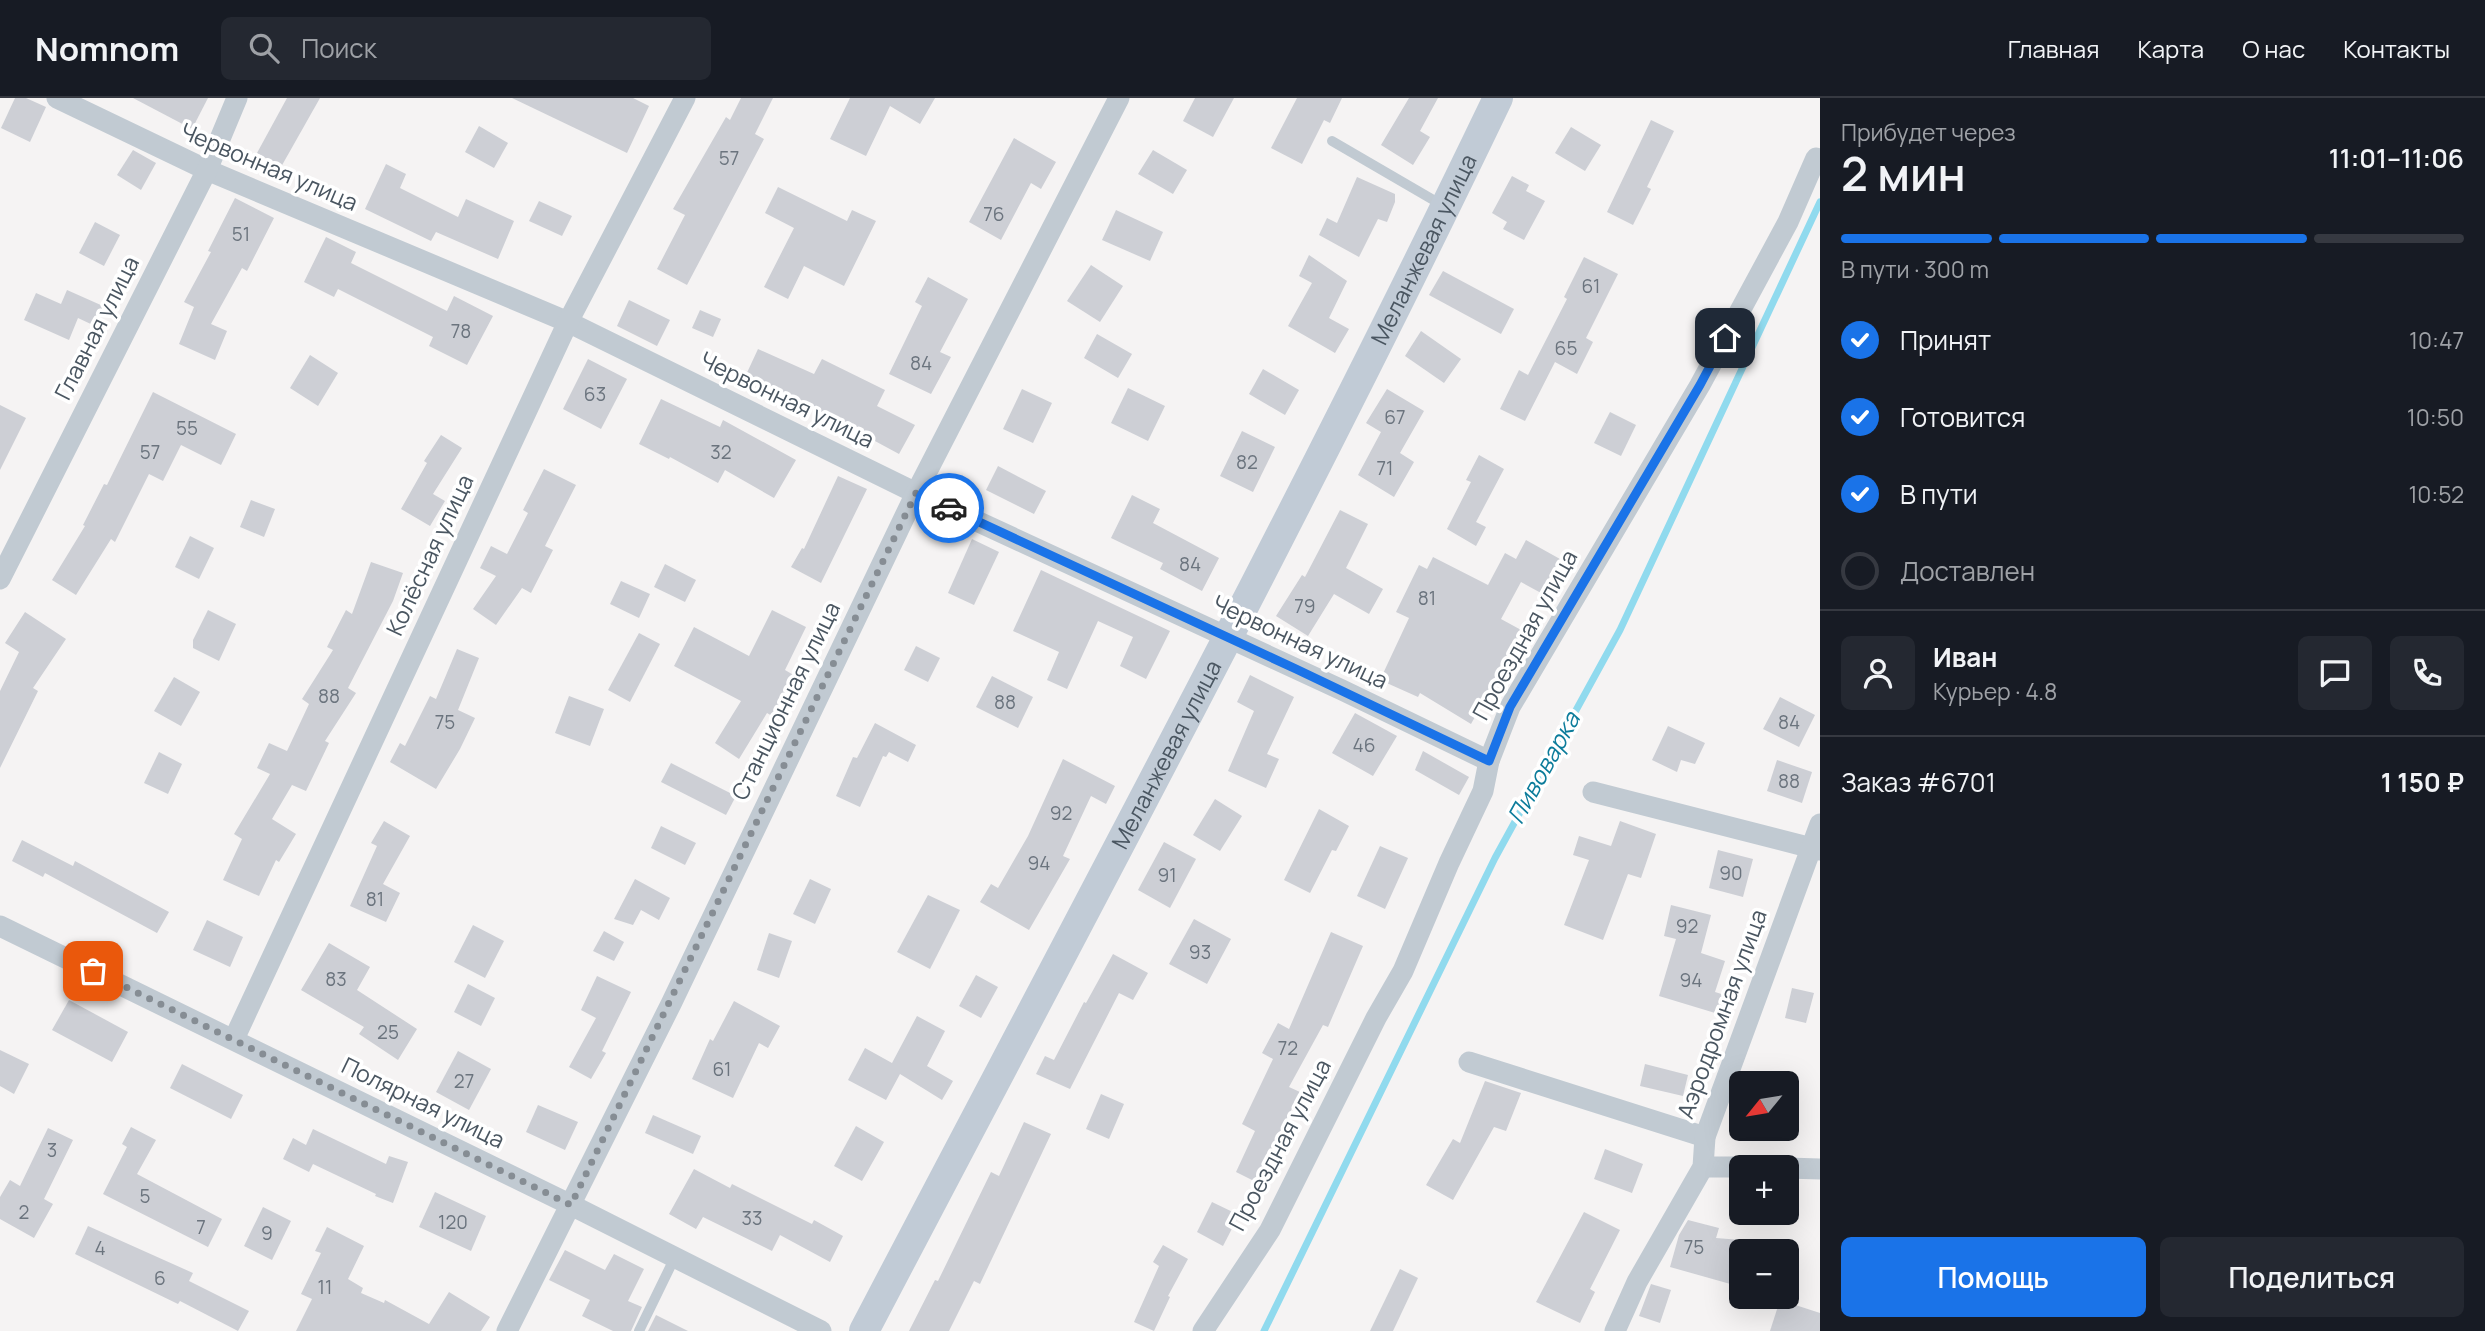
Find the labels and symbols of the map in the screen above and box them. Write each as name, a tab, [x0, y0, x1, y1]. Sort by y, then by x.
street label: Червонная улица	[176, 114, 363, 218]
house number: 57	[719, 145, 739, 171]
street label: Меланжевая улица	[1363, 148, 1484, 350]
house number: 76	[983, 201, 1005, 227]
house number: 51	[232, 221, 250, 247]
street label: Главная улица	[46, 250, 146, 405]
house number: 61	[1582, 273, 1600, 299]
pin	[1695, 308, 1755, 368]
house number: 78	[451, 318, 471, 344]
house number: 65	[1555, 335, 1577, 361]
street label: Червонная улица	[695, 343, 880, 455]
house number: 84	[910, 350, 932, 376]
house number: 63	[584, 381, 606, 407]
house number: 67	[1384, 404, 1406, 430]
house number: 55	[176, 415, 198, 441]
house number: 57	[140, 439, 160, 465]
house number: 32	[710, 439, 732, 465]
house number: 82	[1236, 449, 1258, 475]
house number: 71	[1377, 455, 1393, 481]
street label: Колёсная улица	[378, 469, 480, 640]
courier	[914, 473, 984, 543]
street label: Проездная улица	[1464, 544, 1584, 725]
house number: 84	[1179, 551, 1201, 577]
house number: 81	[1418, 585, 1436, 611]
street label: Червонная улица	[1208, 586, 1393, 696]
house number: 79	[1294, 593, 1316, 619]
street label: Станционная улица	[723, 596, 847, 805]
street label: Меланжевая улица	[1103, 654, 1228, 854]
house number: 88	[318, 683, 340, 709]
house number: 88	[994, 689, 1016, 715]
water label: Пивоварка	[1498, 704, 1588, 829]
house number: 75	[435, 709, 455, 735]
house number: 84	[1778, 709, 1800, 735]
house number: 46	[1353, 732, 1376, 758]
house number: 88	[1778, 768, 1800, 794]
house number: 92	[1050, 800, 1072, 826]
house number: 94	[1028, 850, 1051, 876]
house number: 90	[1719, 860, 1743, 886]
house number: 91	[1157, 862, 1177, 888]
house number: 81	[366, 886, 384, 912]
street label: Аэродромная улица	[1668, 905, 1774, 1123]
house number: 92	[1676, 913, 1698, 939]
house number: 93	[1189, 939, 1211, 965]
pin	[63, 941, 123, 1001]
house number: 83	[325, 966, 347, 992]
house number: 94	[1680, 967, 1703, 993]
house number: 25	[377, 1019, 399, 1045]
house number: 72	[1278, 1035, 1298, 1061]
street label: Полярная улица	[337, 1049, 510, 1155]
street label: Проездная улица	[1220, 1053, 1338, 1236]
house number: 61	[713, 1056, 731, 1082]
house number: 27	[454, 1068, 474, 1094]
north arrow	[1729, 1071, 1799, 1141]
house number: 3	[47, 1137, 57, 1163]
house number: 5	[140, 1183, 151, 1209]
house number: 2	[19, 1199, 29, 1225]
house number: 33	[741, 1205, 763, 1231]
house number: 120	[438, 1209, 468, 1235]
house number: 7	[196, 1214, 206, 1240]
house number: 9	[261, 1220, 273, 1246]
house number: 75	[1684, 1234, 1704, 1260]
house number: 4	[94, 1235, 106, 1261]
house number: 6	[154, 1265, 166, 1291]
house number: 11	[318, 1274, 332, 1300]

